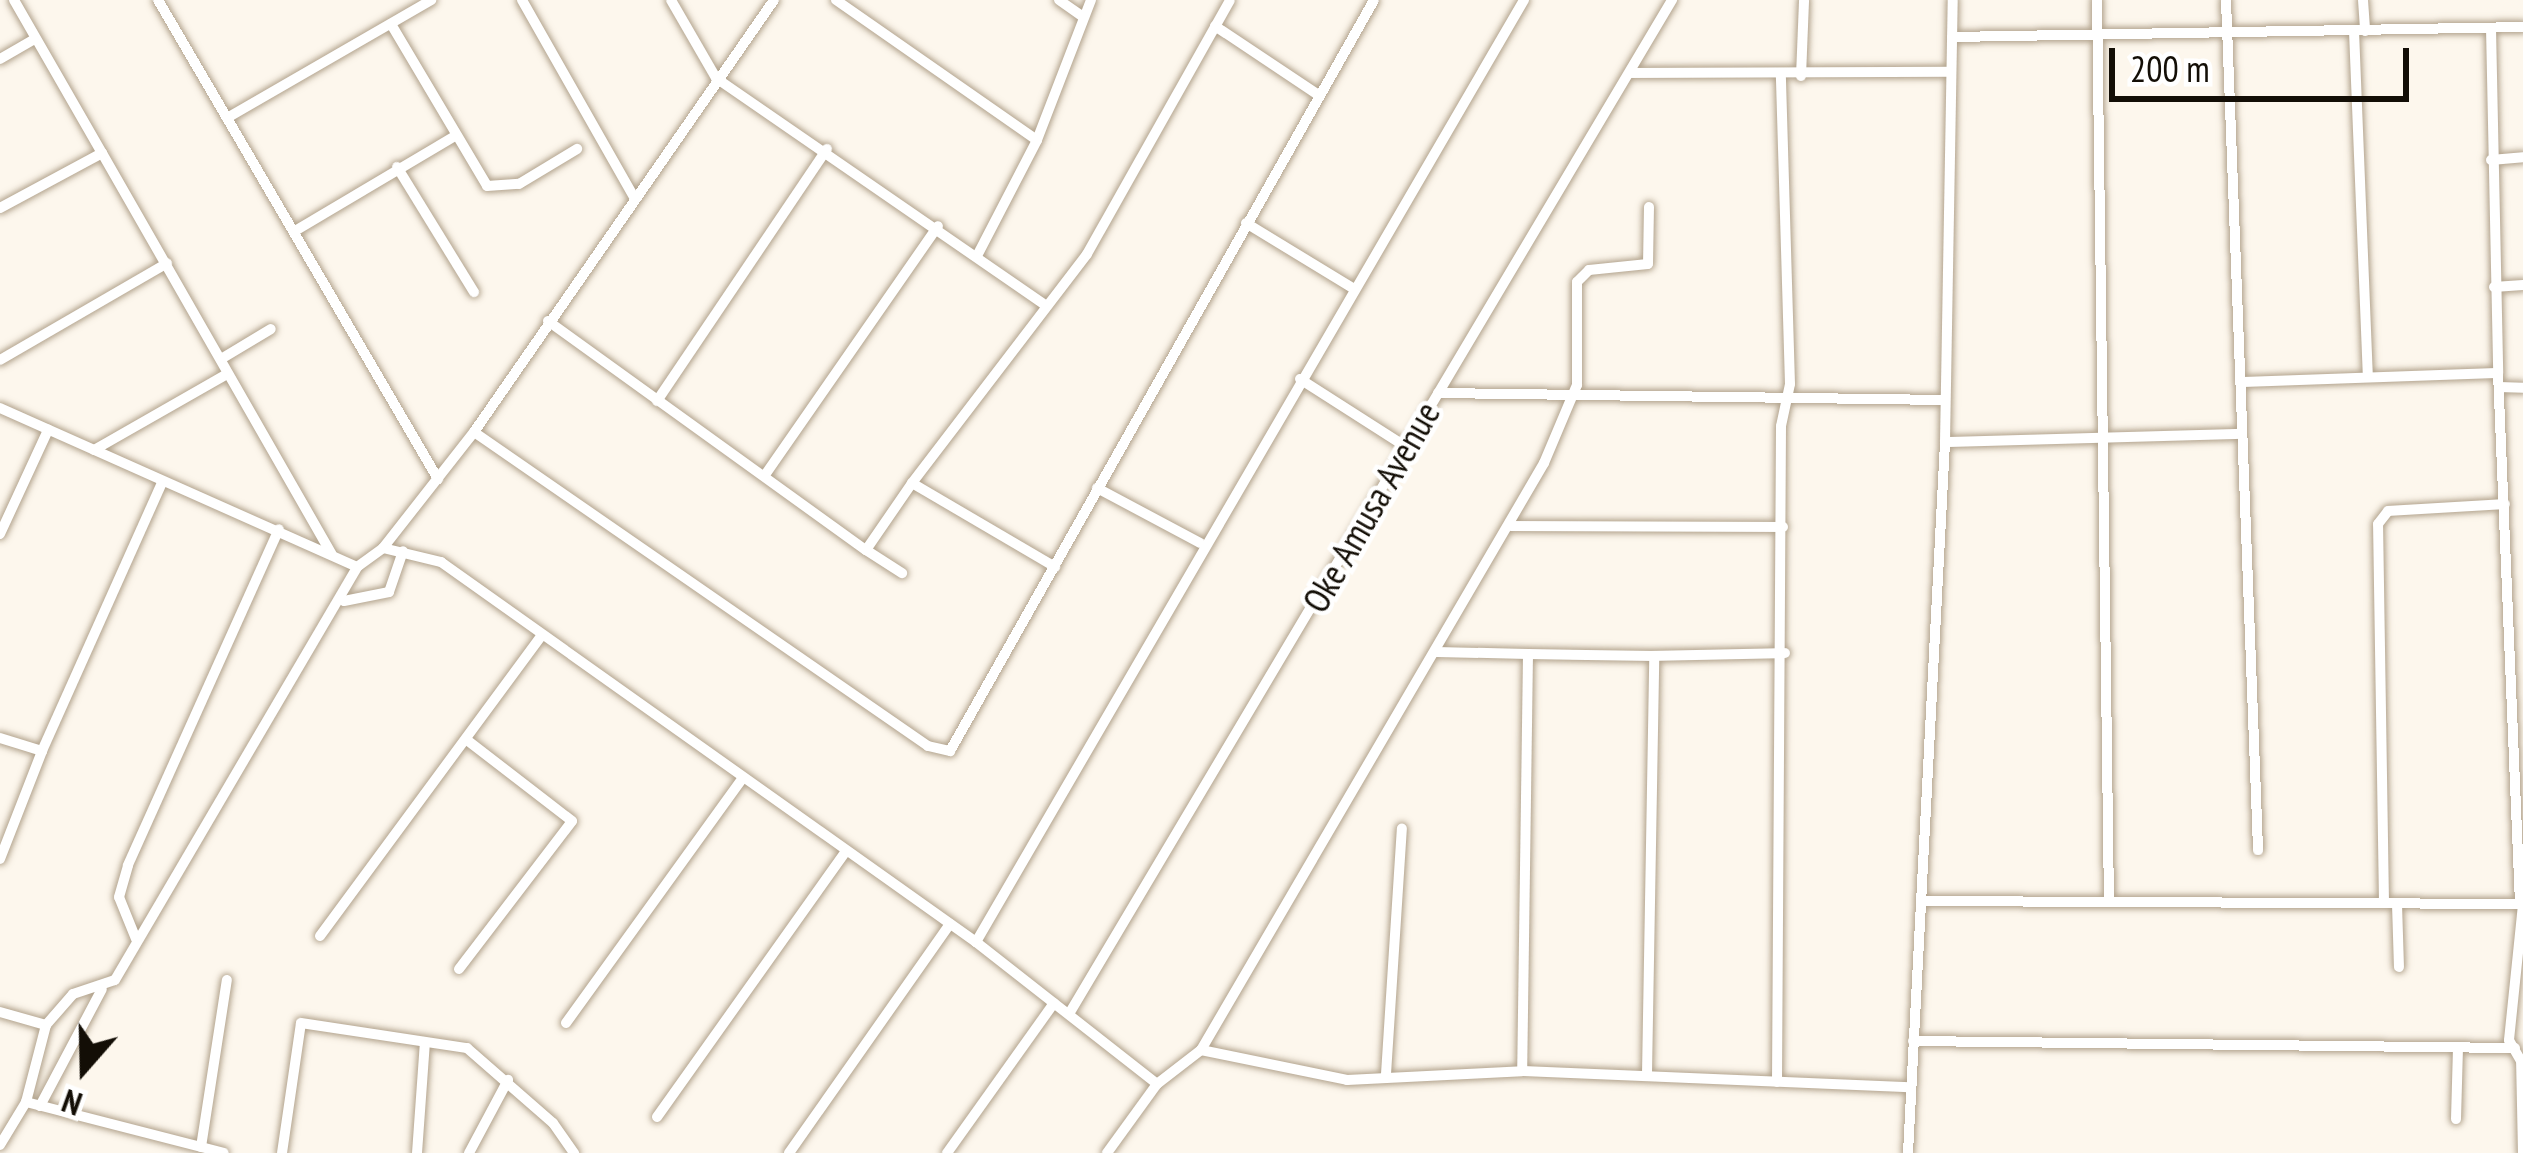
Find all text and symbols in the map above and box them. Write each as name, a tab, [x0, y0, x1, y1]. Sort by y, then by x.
scale bar	[2115, 24, 2415, 98]
text: 200 m	[2130, 45, 2210, 92]
street label: Oke Amusa Avenue	[1293, 393, 1449, 621]
north arrow	[24, 1009, 144, 1129]
text: N	[56, 1080, 87, 1127]

